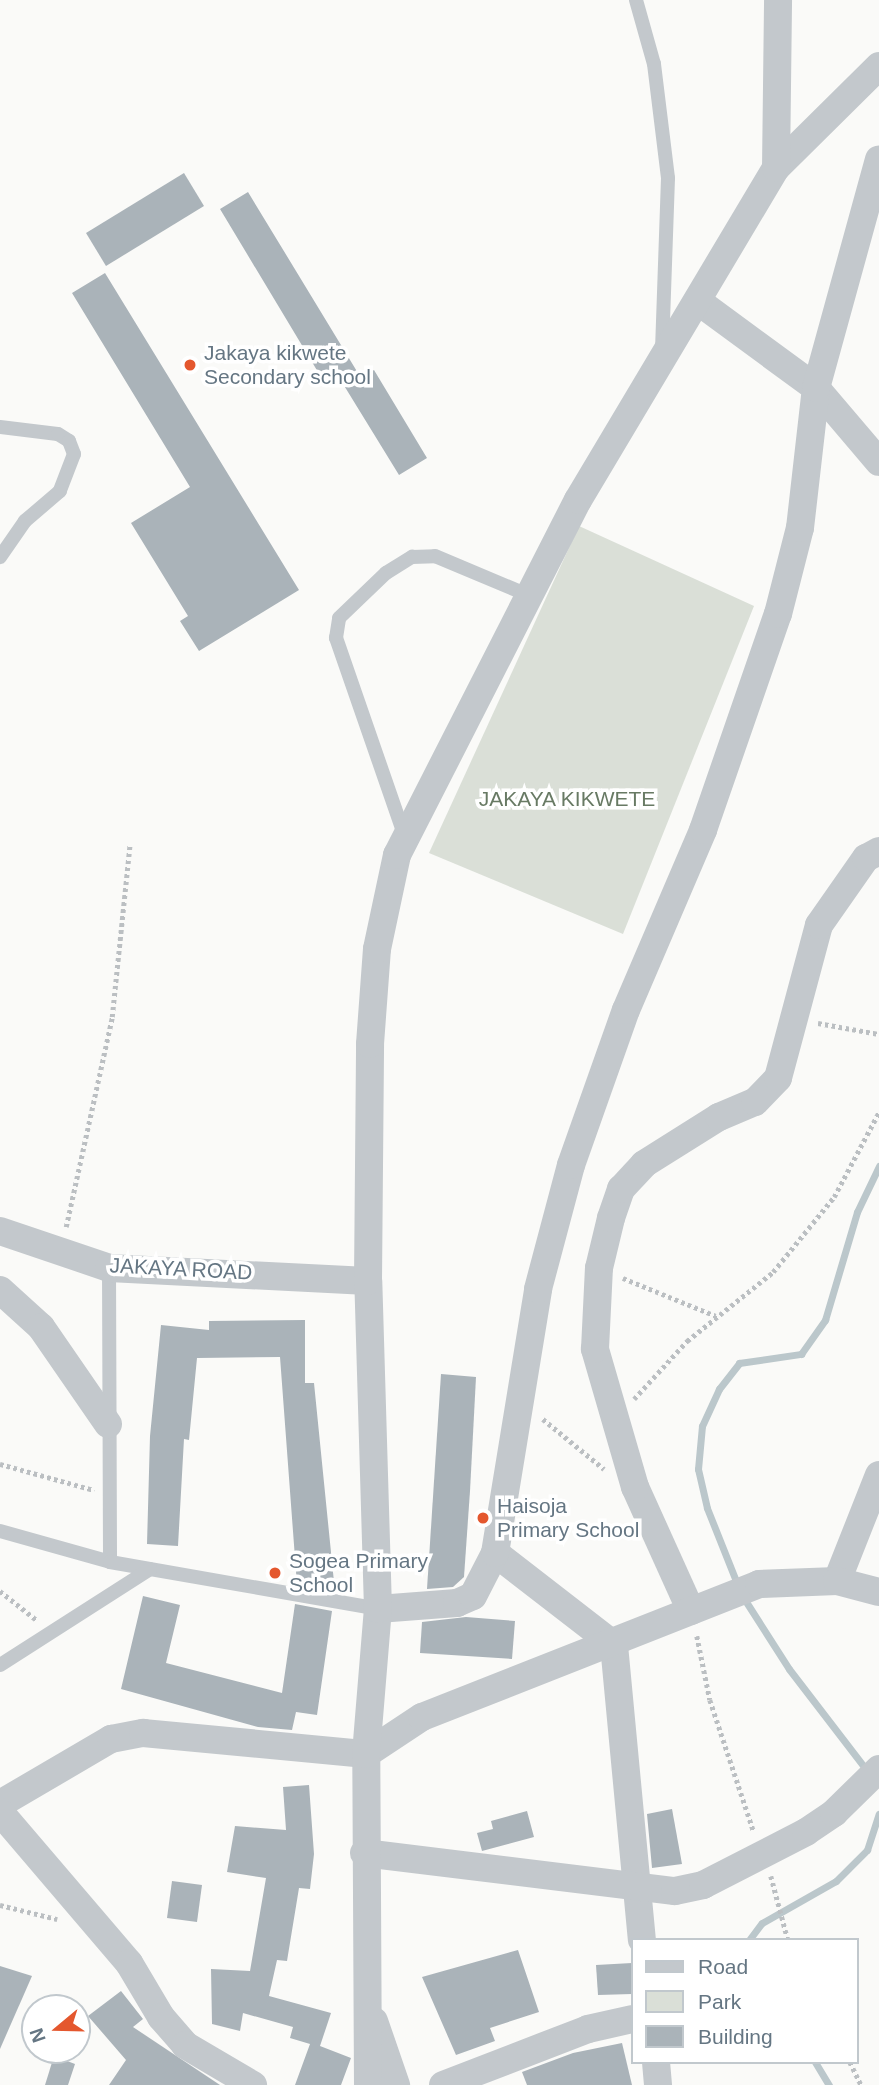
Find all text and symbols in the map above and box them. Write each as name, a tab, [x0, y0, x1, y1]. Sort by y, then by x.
place label: Jakaya kikwete Secondary school	[204, 340, 371, 390]
marker: Jakaya kikwete Secondary school	[182, 357, 198, 373]
park label: JAKAYA KIKWETE	[478, 786, 656, 812]
street label: JAKAYA ROAD	[108, 1253, 254, 1285]
place label: Haisoja Primary School	[497, 1493, 639, 1543]
marker: Haisoja Primary School	[475, 1510, 491, 1526]
place label: Sogea Primary School	[289, 1548, 428, 1598]
marker: Sogea Primary School	[267, 1565, 283, 1581]
legend	[630, 1938, 858, 2064]
text: Road	[698, 1955, 748, 1978]
text: Park	[698, 1990, 741, 2013]
north arrow	[21, 1994, 91, 2064]
text: N	[25, 2025, 50, 2045]
text: Building	[698, 2025, 773, 2048]

